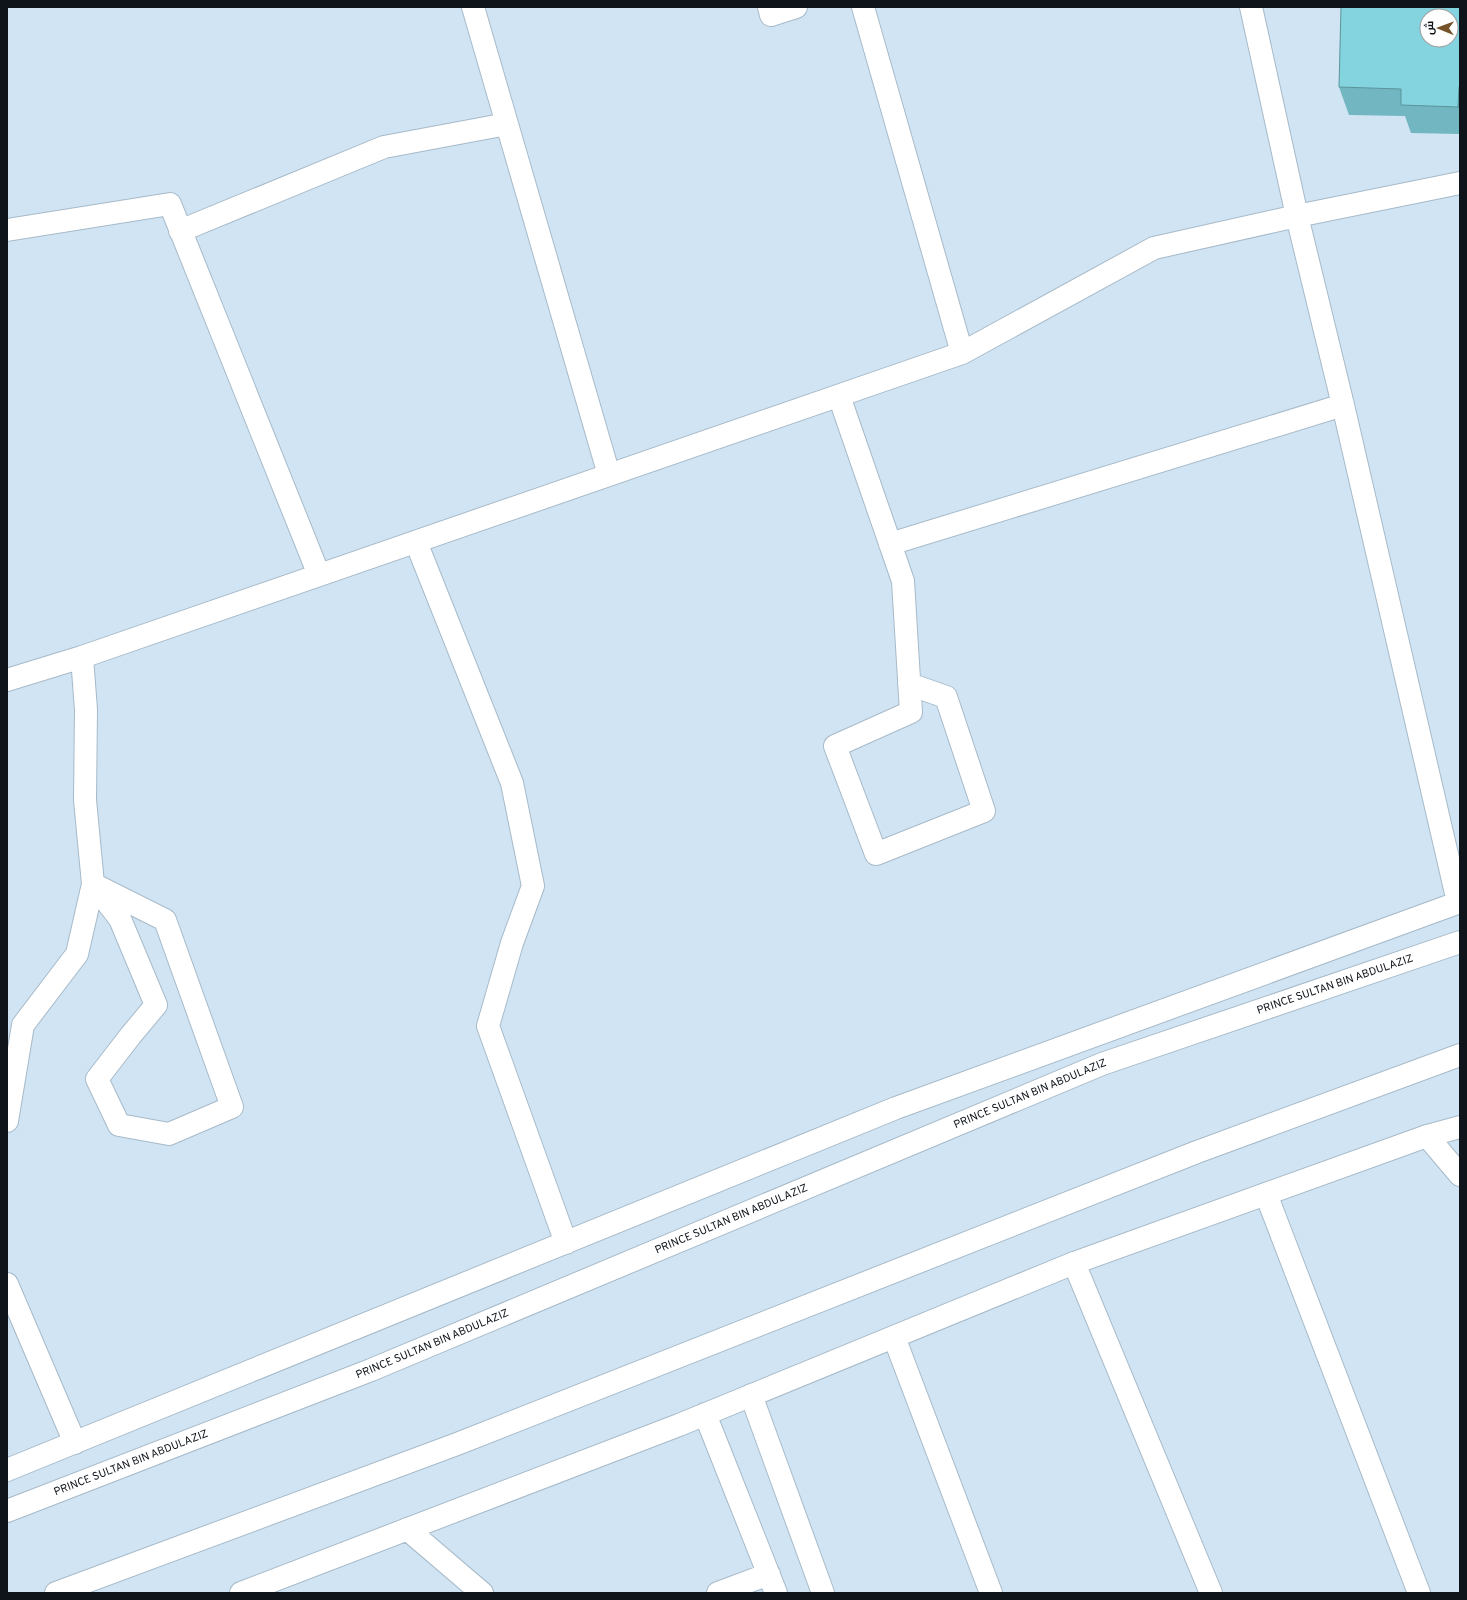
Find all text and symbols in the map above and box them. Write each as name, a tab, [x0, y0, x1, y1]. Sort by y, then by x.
north arrow	[1419, 8, 1459, 48]
text: ش	[1423, 21, 1437, 35]
street label: PRINCE SULTAN BIN ABDULAZIZ	[1255, 951, 1415, 1018]
street label: PRINCE SULTAN BIN ABDULAZIZ	[952, 1056, 1108, 1132]
street label: PRINCE SULTAN BIN ABDULAZIZ	[653, 1181, 810, 1257]
street label: PRINCE SULTAN BIN ABDULAZIZ	[354, 1306, 511, 1382]
street label: PRINCE SULTAN BIN ABDULAZIZ	[52, 1427, 210, 1499]

